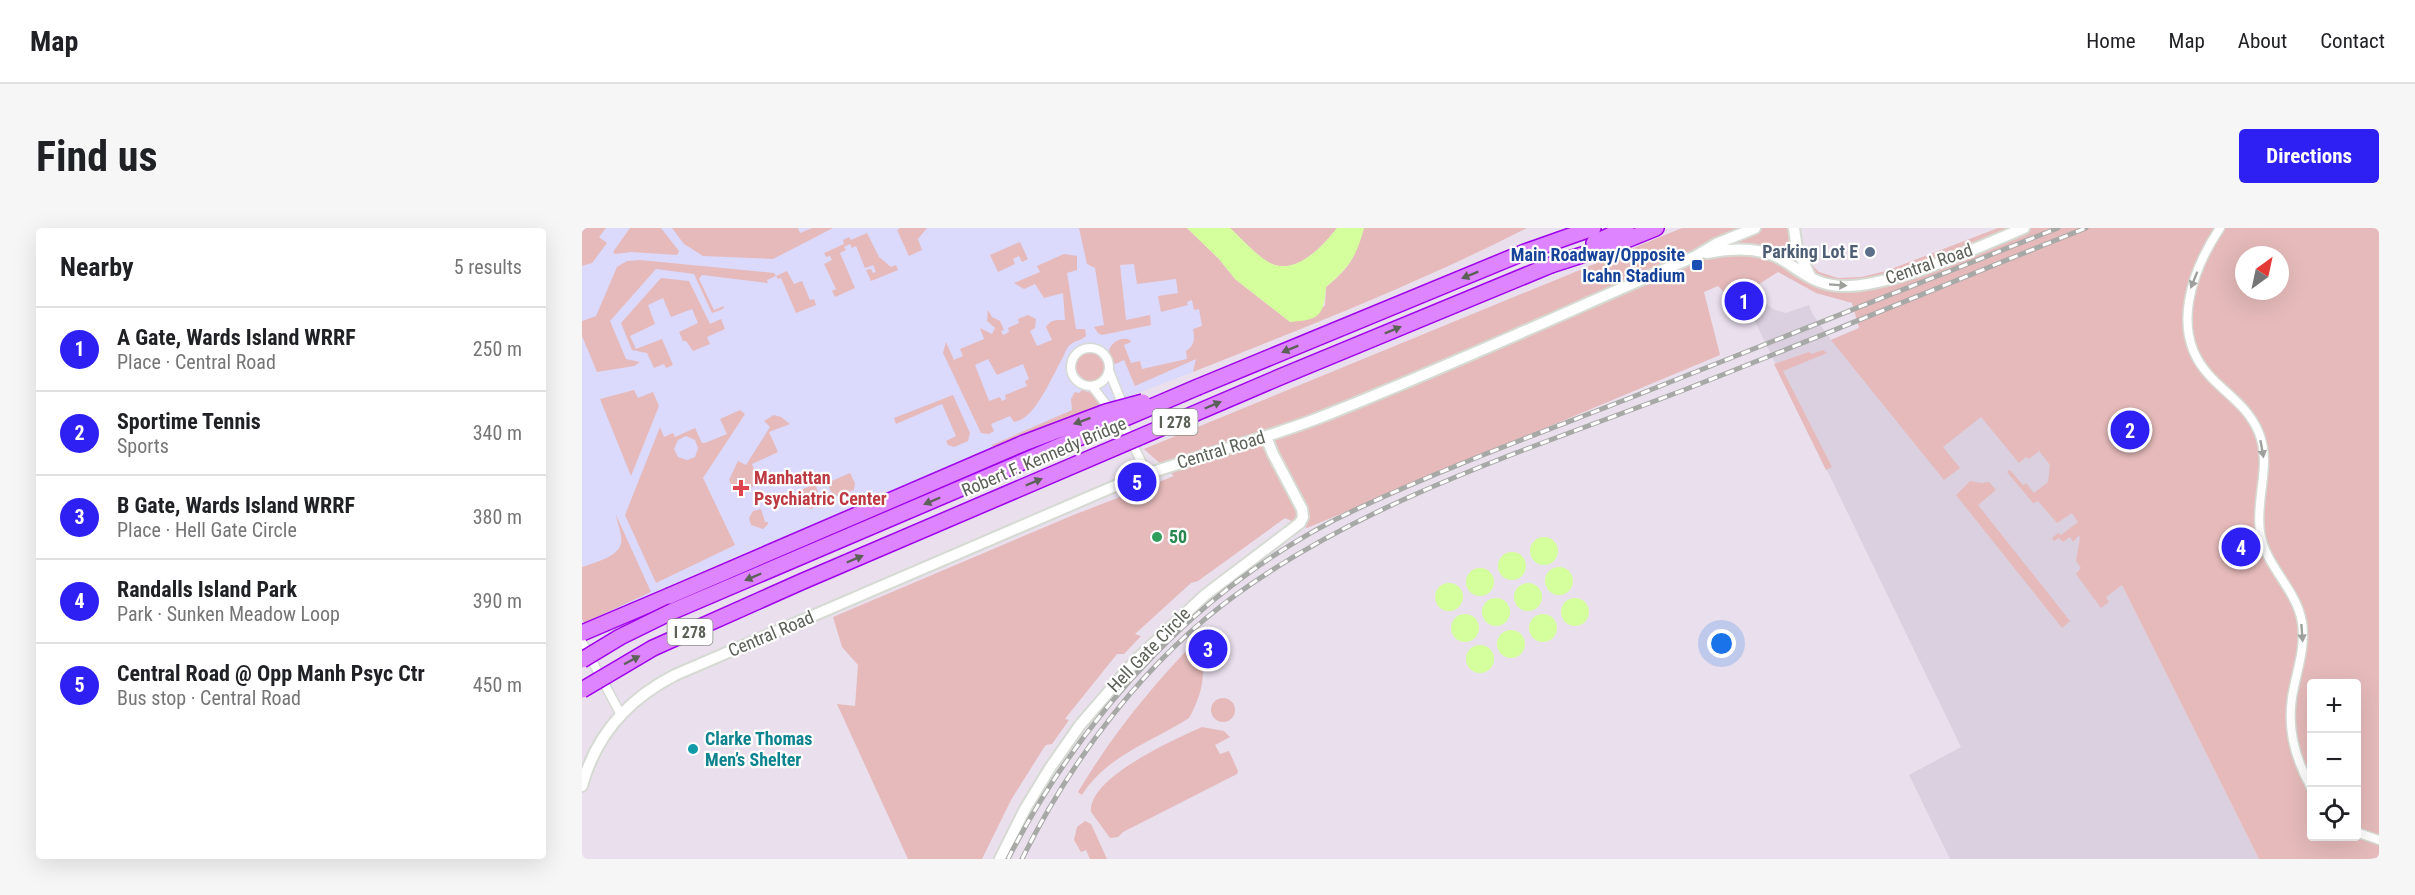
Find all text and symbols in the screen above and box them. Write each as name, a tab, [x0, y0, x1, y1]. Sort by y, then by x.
text: Map	[30, 25, 78, 58]
text: Home	[2086, 29, 2136, 53]
text: Map	[2169, 29, 2205, 53]
text: About	[2238, 29, 2287, 53]
text: Contact	[2320, 29, 2385, 53]
button: Directions	[2239, 129, 2379, 183]
text: Find us	[36, 132, 157, 181]
street label: Central Road	[1882, 239, 1975, 288]
place label: Parking Lot E	[1762, 241, 1858, 262]
place label: Main Roadway/Opposite Icahn Stadium	[1511, 244, 1685, 286]
marker: Parking Lot E	[1863, 245, 1877, 259]
north arrow	[2235, 246, 2289, 300]
text: Nearby	[60, 252, 134, 282]
text: 5 results	[454, 255, 522, 279]
marker: Main Roadway/Opposite Icahn Stadium	[1690, 258, 1704, 272]
one-way arrow	[1461, 270, 1479, 280]
one-way arrow	[2189, 272, 2199, 290]
pin: 1	[1724, 278, 1764, 324]
one-way arrow	[1829, 280, 1848, 289]
text: A Gate, Wards Island WRRF	[117, 325, 356, 350]
one-way arrow	[1385, 325, 1403, 335]
text: 1	[74, 337, 85, 361]
text: 250 m	[473, 337, 522, 361]
one-way arrow	[1281, 344, 1299, 354]
text: Place · Central Road	[117, 350, 276, 374]
one-way arrow	[1205, 401, 1222, 410]
pin: 2	[2110, 408, 2150, 452]
text: Sportime Tennis	[117, 409, 261, 434]
road number: I 278	[1152, 409, 1198, 435]
street label: Robert F. Kennedy Bridge	[958, 412, 1129, 501]
one-way arrow	[1073, 416, 1091, 426]
text: 2	[74, 421, 85, 445]
text: 340 m	[473, 421, 522, 445]
street label: Central Road	[1174, 426, 1267, 473]
text: Sports	[117, 434, 169, 458]
one-way arrow	[2258, 440, 2267, 459]
pin: 5	[1118, 460, 1156, 504]
place label: Manhattan Psychiatric Center	[754, 467, 887, 509]
one-way arrow	[1025, 477, 1043, 486]
marker: Manhattan Psychiatric Center	[732, 479, 750, 497]
text: B Gate, Wards Island WRRF	[117, 493, 355, 518]
one-way arrow	[923, 497, 941, 506]
text: 3	[74, 505, 85, 529]
text: 380 m	[473, 505, 522, 529]
text: Place · Hell Gate Circle	[117, 518, 297, 542]
pin: 4	[2222, 524, 2260, 570]
place label: 50	[1169, 526, 1187, 547]
marker: 50	[1150, 530, 1164, 544]
one-way arrow	[846, 554, 864, 563]
one-way arrow	[744, 573, 761, 582]
text: Randalls Island Park	[117, 577, 297, 602]
text: 4	[74, 589, 85, 613]
text: 390 m	[473, 589, 522, 613]
text: Park · Sunken Meadow Loop	[117, 602, 340, 626]
street label: Hell Gate Circle	[1103, 603, 1194, 696]
street label: Central Road	[725, 606, 817, 661]
road number: I 278	[668, 619, 712, 645]
one-way arrow	[2298, 624, 2307, 643]
pin: 3	[1188, 626, 1228, 672]
your location	[1707, 629, 1736, 658]
one-way arrow	[624, 655, 641, 665]
text: Central Road @ Opp Manh Psyc Ctr	[117, 661, 425, 686]
text: 5	[74, 673, 85, 697]
text: 450 m	[473, 673, 522, 697]
map controls	[2307, 679, 2361, 841]
button: +	[2307, 679, 2361, 733]
text: Bus stop · Central Road	[117, 686, 301, 710]
place label: Clarke Thomas Men’s Shelter	[705, 728, 813, 770]
button: −	[2307, 733, 2361, 787]
marker: Clarke Thomas Men’s Shelter	[686, 742, 700, 756]
button: locate	[2307, 787, 2361, 841]

